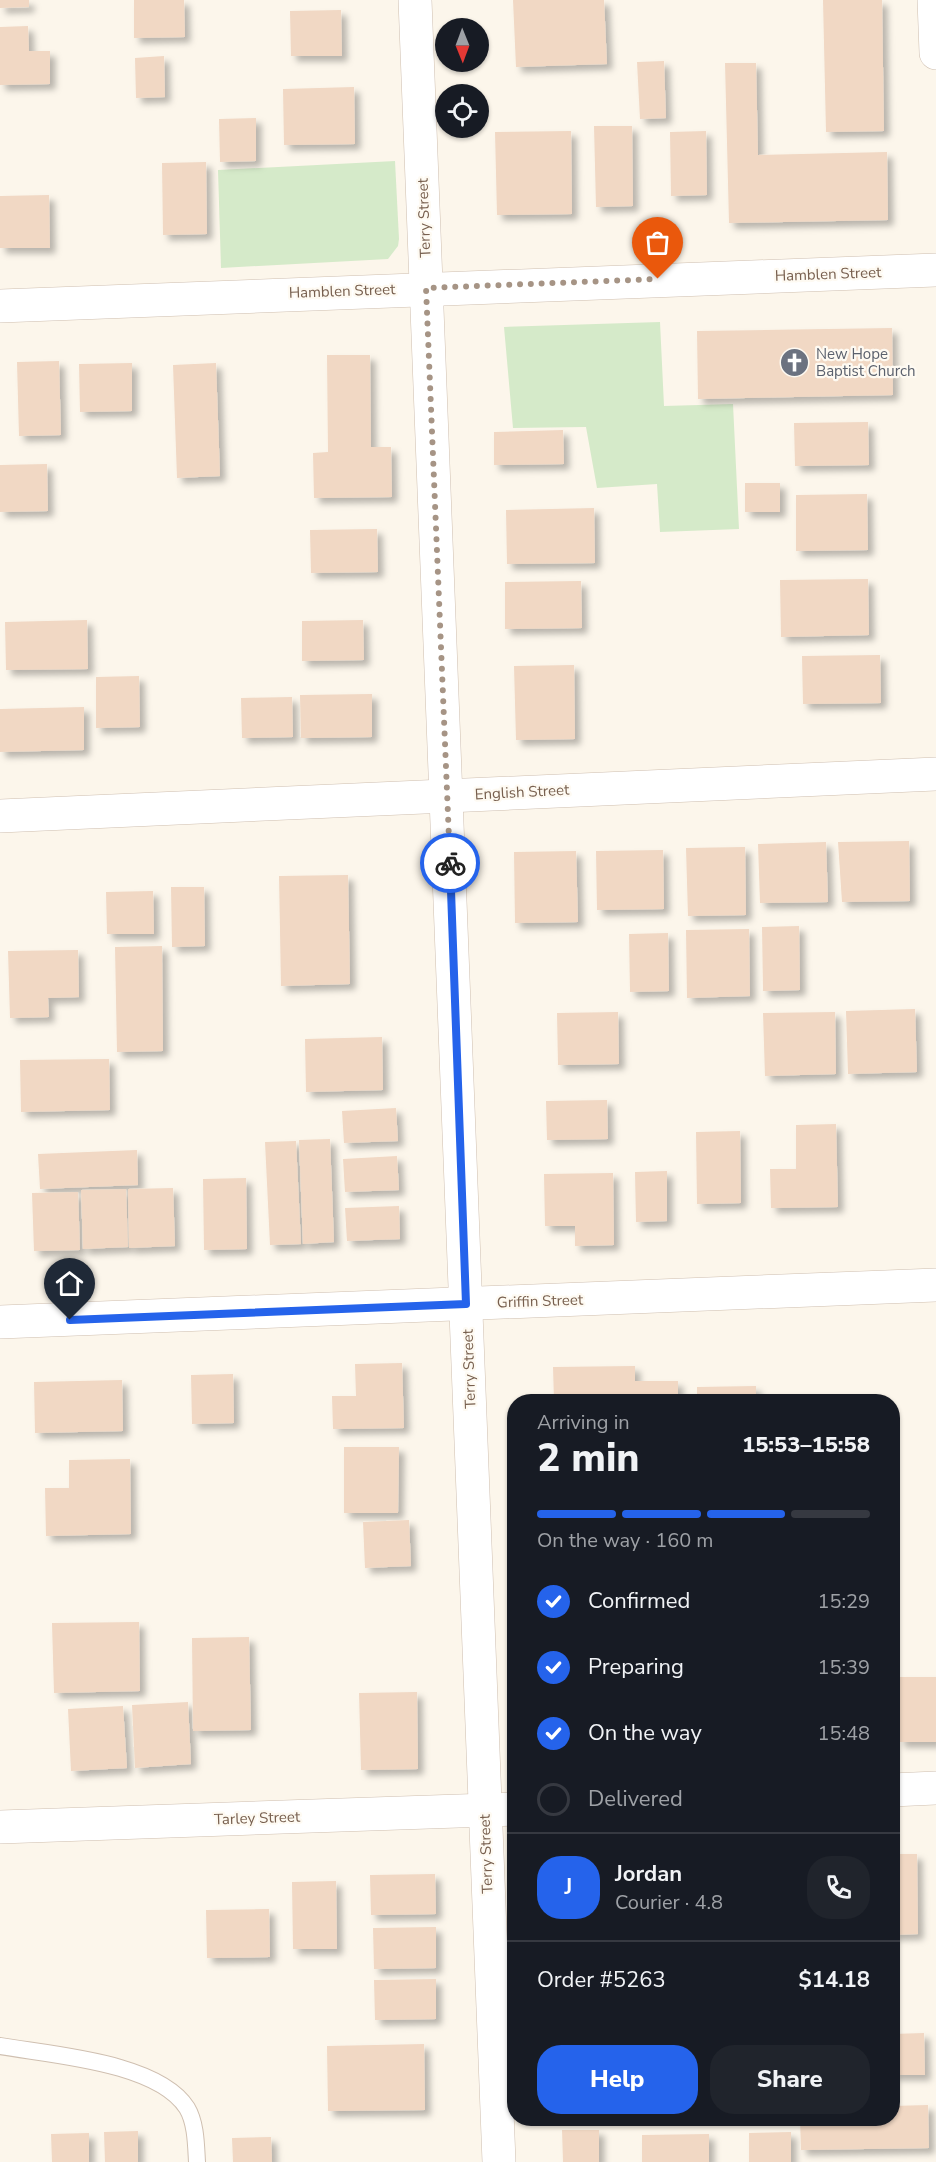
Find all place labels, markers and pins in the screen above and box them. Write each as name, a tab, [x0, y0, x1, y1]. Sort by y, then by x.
pin	[632, 217, 683, 279]
place label: New Hope Baptist Church	[816, 344, 916, 381]
church icon: New Hope Baptist Church	[779, 347, 811, 379]
pin	[44, 1258, 95, 1320]

